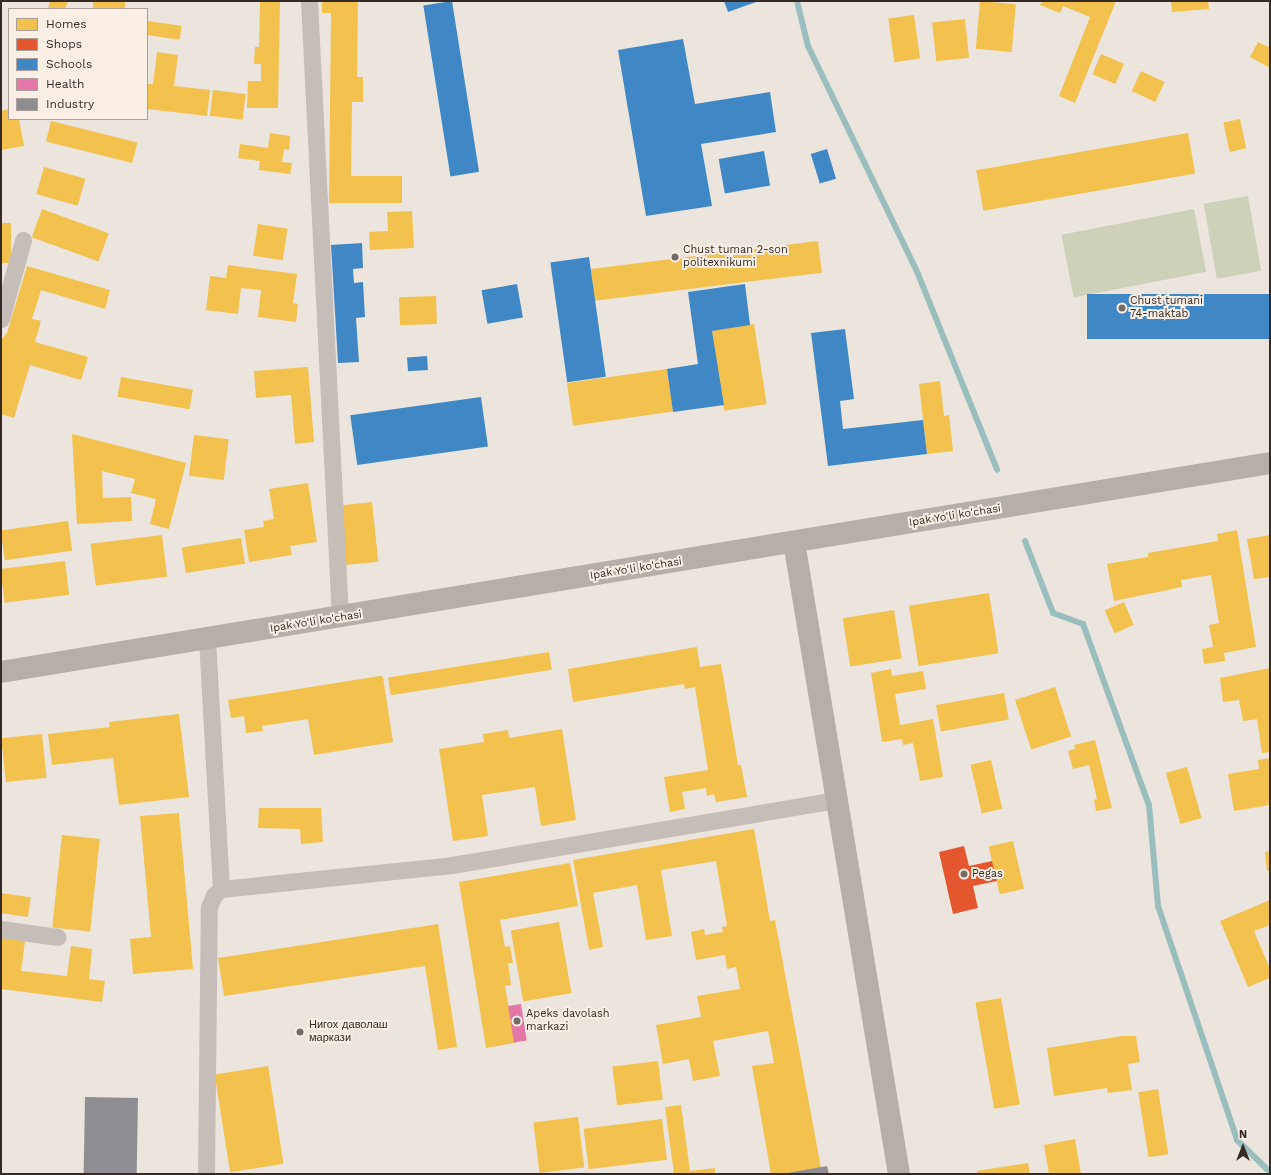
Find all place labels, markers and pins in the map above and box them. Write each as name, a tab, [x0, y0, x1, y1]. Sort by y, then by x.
place label: Chust tuman 2-son politexnikumi	[683, 244, 788, 270]
marker: Chust tuman 2-son politexnikumi	[670, 252, 680, 262]
place label: Chust tumani 74-maktab	[1130, 295, 1203, 321]
marker: Chust tumani 74-maktab	[1117, 303, 1127, 313]
place label: Pegas	[972, 867, 1003, 881]
marker: Pegas	[959, 869, 969, 879]
place label: Apeks davolash markazi	[526, 1008, 610, 1034]
marker: Apeks davolash markazi	[511, 1015, 523, 1027]
place label: Нигох даволаш маркази	[309, 1019, 388, 1045]
marker: Нигох даволаш маркази	[294, 1026, 306, 1038]

